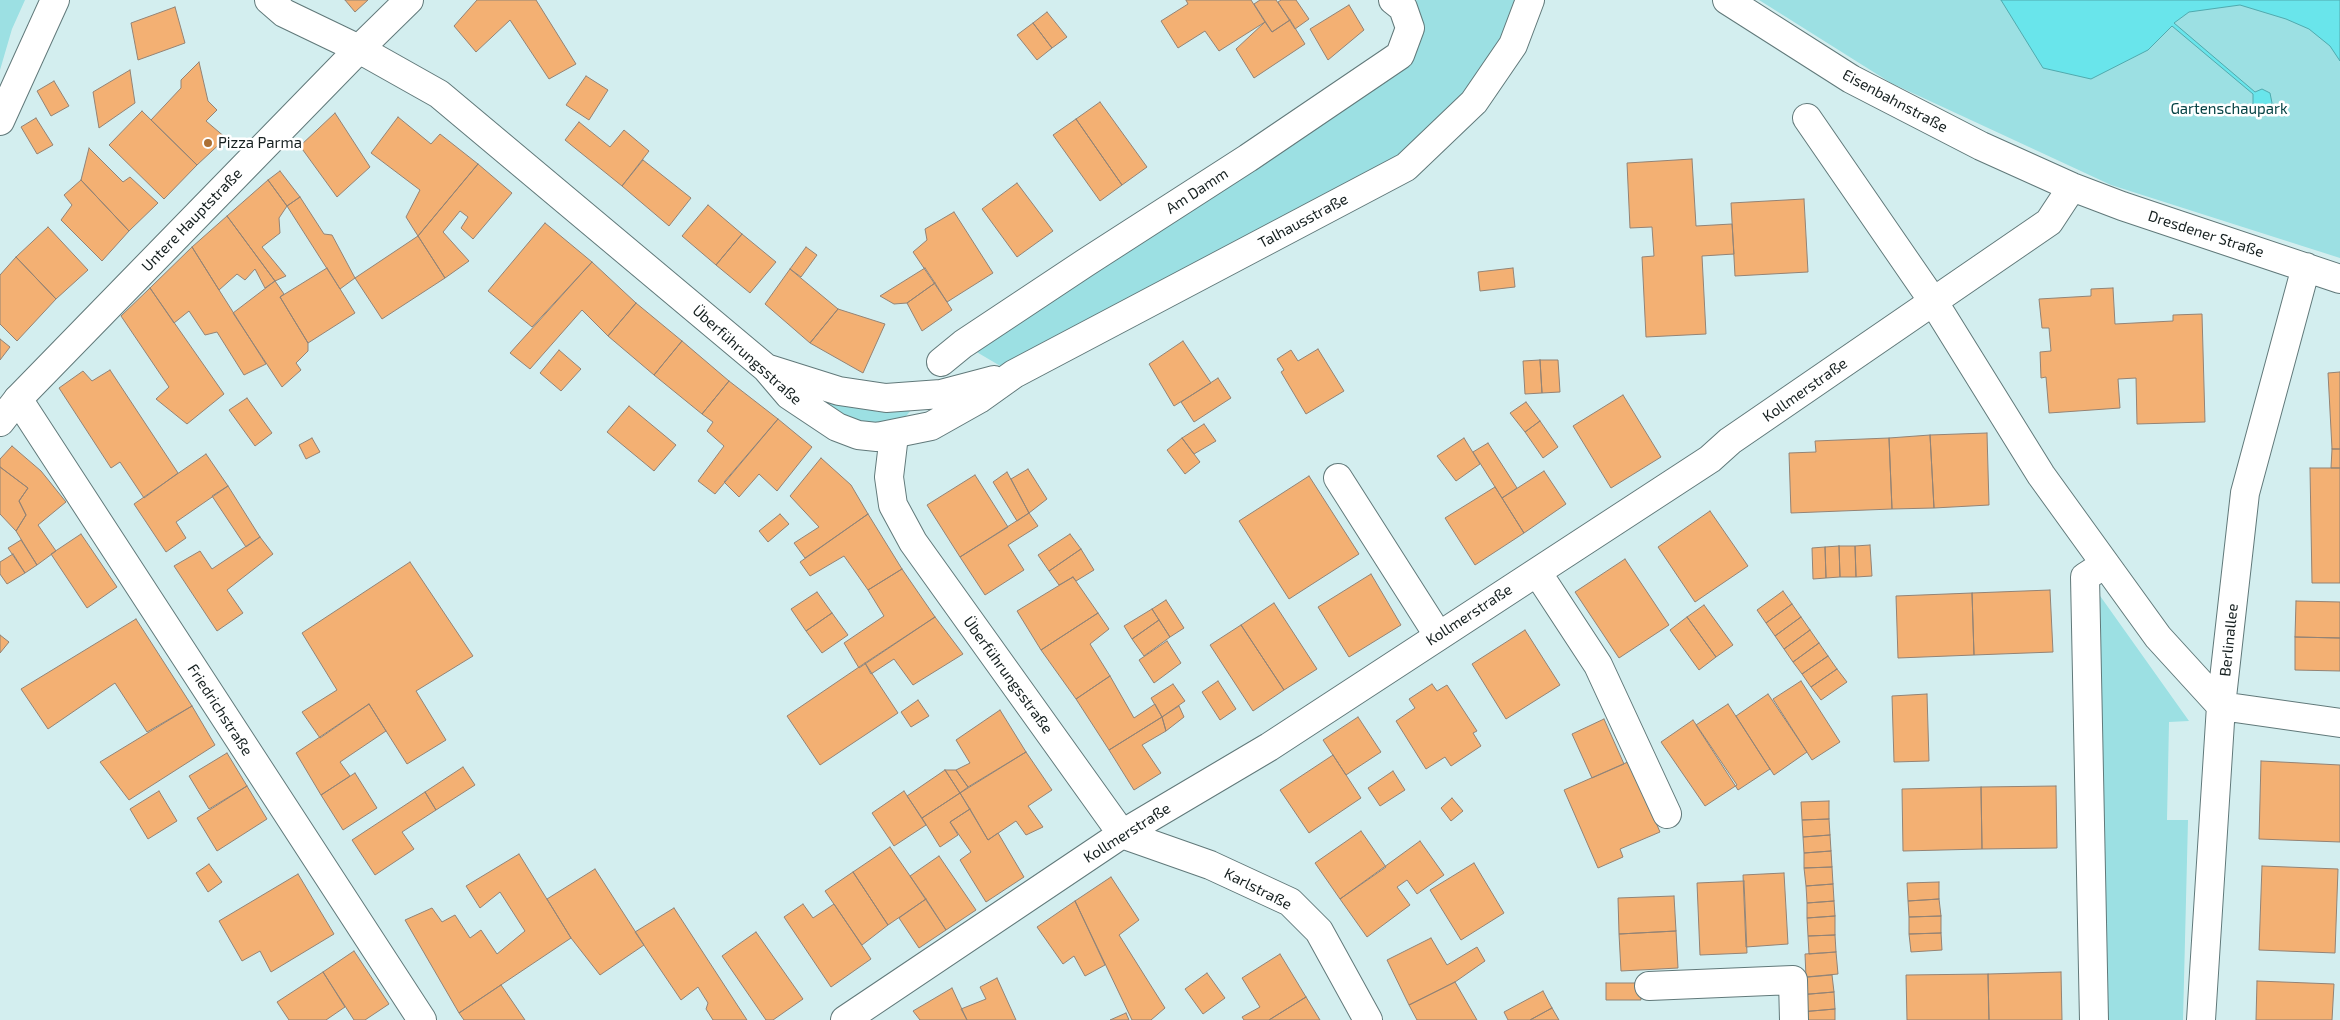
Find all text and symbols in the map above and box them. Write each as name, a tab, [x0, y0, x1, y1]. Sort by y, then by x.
street label: Eisenbahnstraße	[1839, 66, 1951, 136]
park label: Gartenschaupark	[2170, 100, 2288, 118]
place label: Pizza Parma	[218, 134, 302, 152]
marker: Pizza Parma	[202, 137, 214, 149]
street label: Am Damm	[1163, 164, 1231, 218]
street label: Untere Hauptstraße	[138, 165, 246, 275]
street label: Talhausstraße	[1255, 190, 1351, 252]
street label: Dresdener Straße	[2146, 207, 2266, 261]
street label: Überführungsstraße	[689, 301, 805, 409]
street label: Kollmerstraße	[1759, 354, 1851, 426]
street label: Kollmerstraße	[1423, 580, 1515, 650]
street label: Berlinallee	[2216, 603, 2242, 677]
street label: Überführungsstraße	[959, 613, 1057, 737]
street label: Friedrichstraße	[184, 661, 256, 759]
street label: Kollmerstraße	[1080, 799, 1174, 867]
street label: Karlstraße	[1221, 864, 1295, 914]

